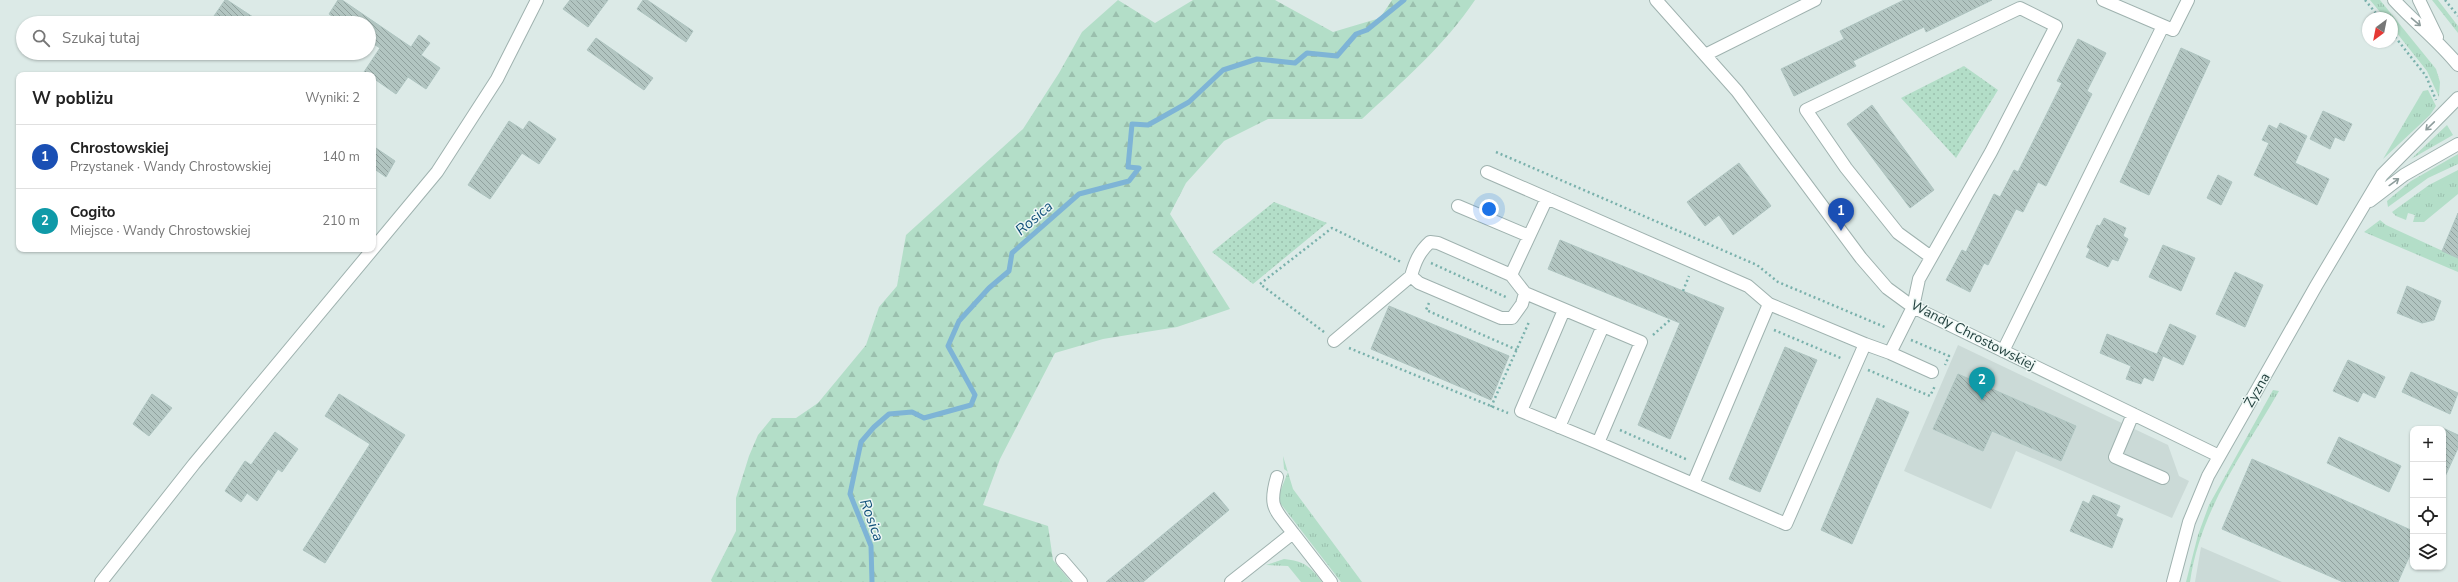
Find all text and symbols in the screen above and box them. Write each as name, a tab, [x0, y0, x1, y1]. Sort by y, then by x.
north arrow	[2362, 12, 2398, 48]
search box	[16, 16, 376, 60]
one-way arrow	[2410, 18, 2421, 27]
icon: search	[30, 27, 52, 49]
text: Szukaj tutaj	[62, 28, 140, 48]
text: W pobliżu	[32, 87, 113, 110]
text: Wyniki: 2	[305, 89, 360, 107]
one-way arrow	[2426, 121, 2436, 130]
text: Chrostowskiej	[70, 138, 169, 158]
text: 1	[41, 148, 49, 166]
text: 140 m	[322, 148, 360, 166]
text: Przystanek · Wandy Chrostowskiej	[70, 158, 271, 176]
one-way arrow	[2388, 178, 2399, 186]
water label: Rosica	[1011, 196, 1057, 240]
pin: 1	[1828, 198, 1854, 231]
your location	[1479, 199, 1499, 219]
text: Cogito	[70, 202, 116, 222]
text: 2	[41, 212, 49, 230]
text: 210 m	[322, 212, 360, 230]
text: Miejsce · Wandy Chrostowskiej	[70, 222, 251, 240]
street label: Wandy Chrostowskiej	[1907, 295, 2039, 375]
pin: 2	[1969, 367, 1995, 400]
street label: Żyzna	[2240, 369, 2274, 411]
map controls	[2410, 426, 2446, 570]
button: +	[2410, 426, 2446, 462]
button: −	[2410, 462, 2446, 498]
water label: Rosica	[855, 496, 889, 544]
button: locate	[2410, 498, 2446, 534]
button: layers	[2410, 534, 2446, 570]

